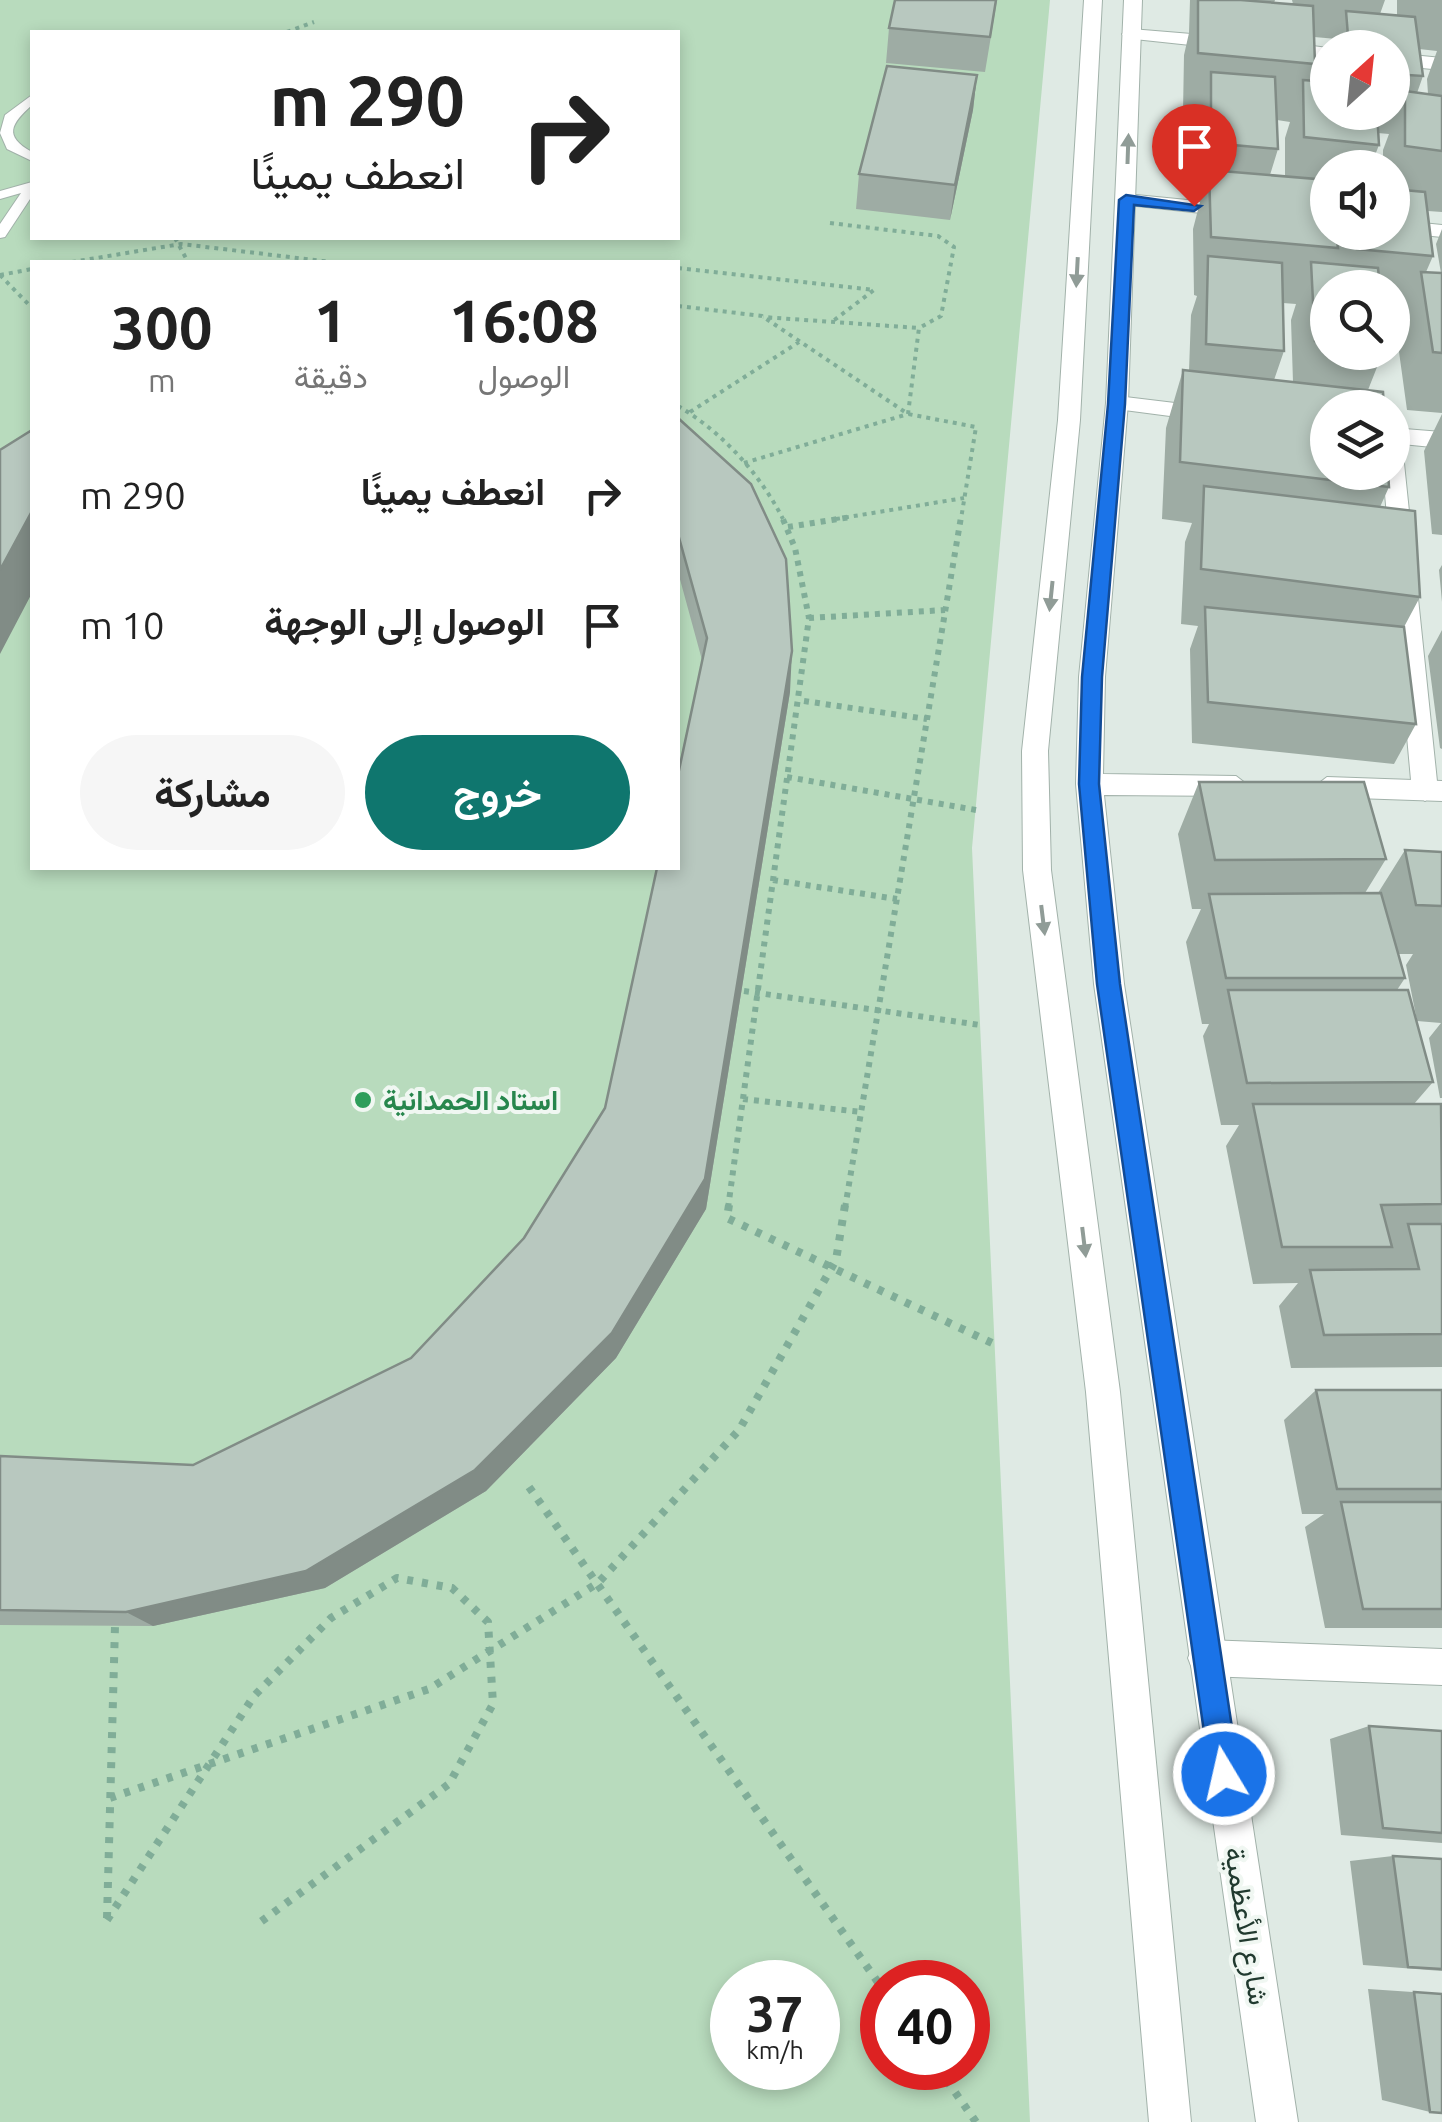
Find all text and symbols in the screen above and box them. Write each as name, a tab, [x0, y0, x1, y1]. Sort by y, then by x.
north arrow	[1310, 30, 1410, 130]
map controls	[1310, 30, 1410, 490]
text: 290 m	[270, 61, 465, 139]
icon: right	[500, 70, 630, 200]
pin	[1152, 104, 1237, 207]
icon: arrive	[1167, 119, 1222, 174]
one-way arrow	[1120, 133, 1136, 165]
text: انعطف يمينًا	[250, 147, 465, 198]
button: sound	[1310, 150, 1410, 250]
one-way arrow	[1069, 256, 1085, 288]
button: search	[1310, 270, 1410, 370]
text: 1	[314, 286, 348, 353]
text: 16:08	[449, 286, 599, 353]
text: 300	[111, 293, 213, 360]
text: دقيقة	[294, 358, 368, 394]
text: الوصول	[478, 358, 570, 394]
text: m	[148, 362, 176, 398]
button: layers	[1310, 390, 1410, 490]
icon: right	[575, 468, 630, 523]
text: انعطف يمينًا	[361, 470, 545, 512]
text: 290 m	[80, 474, 186, 516]
one-way arrow	[1043, 580, 1059, 612]
icon: arrive	[575, 598, 630, 653]
text: الوصول إلى الوجهة	[264, 600, 545, 642]
text: 10 m	[80, 604, 164, 646]
button: مشاركة	[80, 735, 345, 850]
button: خروج	[365, 735, 630, 850]
one-way arrow	[1036, 904, 1052, 936]
place label: استاد الحمدانية	[383, 1084, 558, 1117]
marker: استاد الحمدانية	[352, 1089, 374, 1111]
one-way arrow	[1077, 1227, 1093, 1258]
position arrow	[1172, 1722, 1276, 1826]
street label: شارع الأعظمية	[1216, 1845, 1275, 2008]
speed limit sign: 40	[860, 1960, 990, 2090]
text: 37	[747, 1985, 803, 2041]
text: km/h	[746, 2036, 804, 2064]

